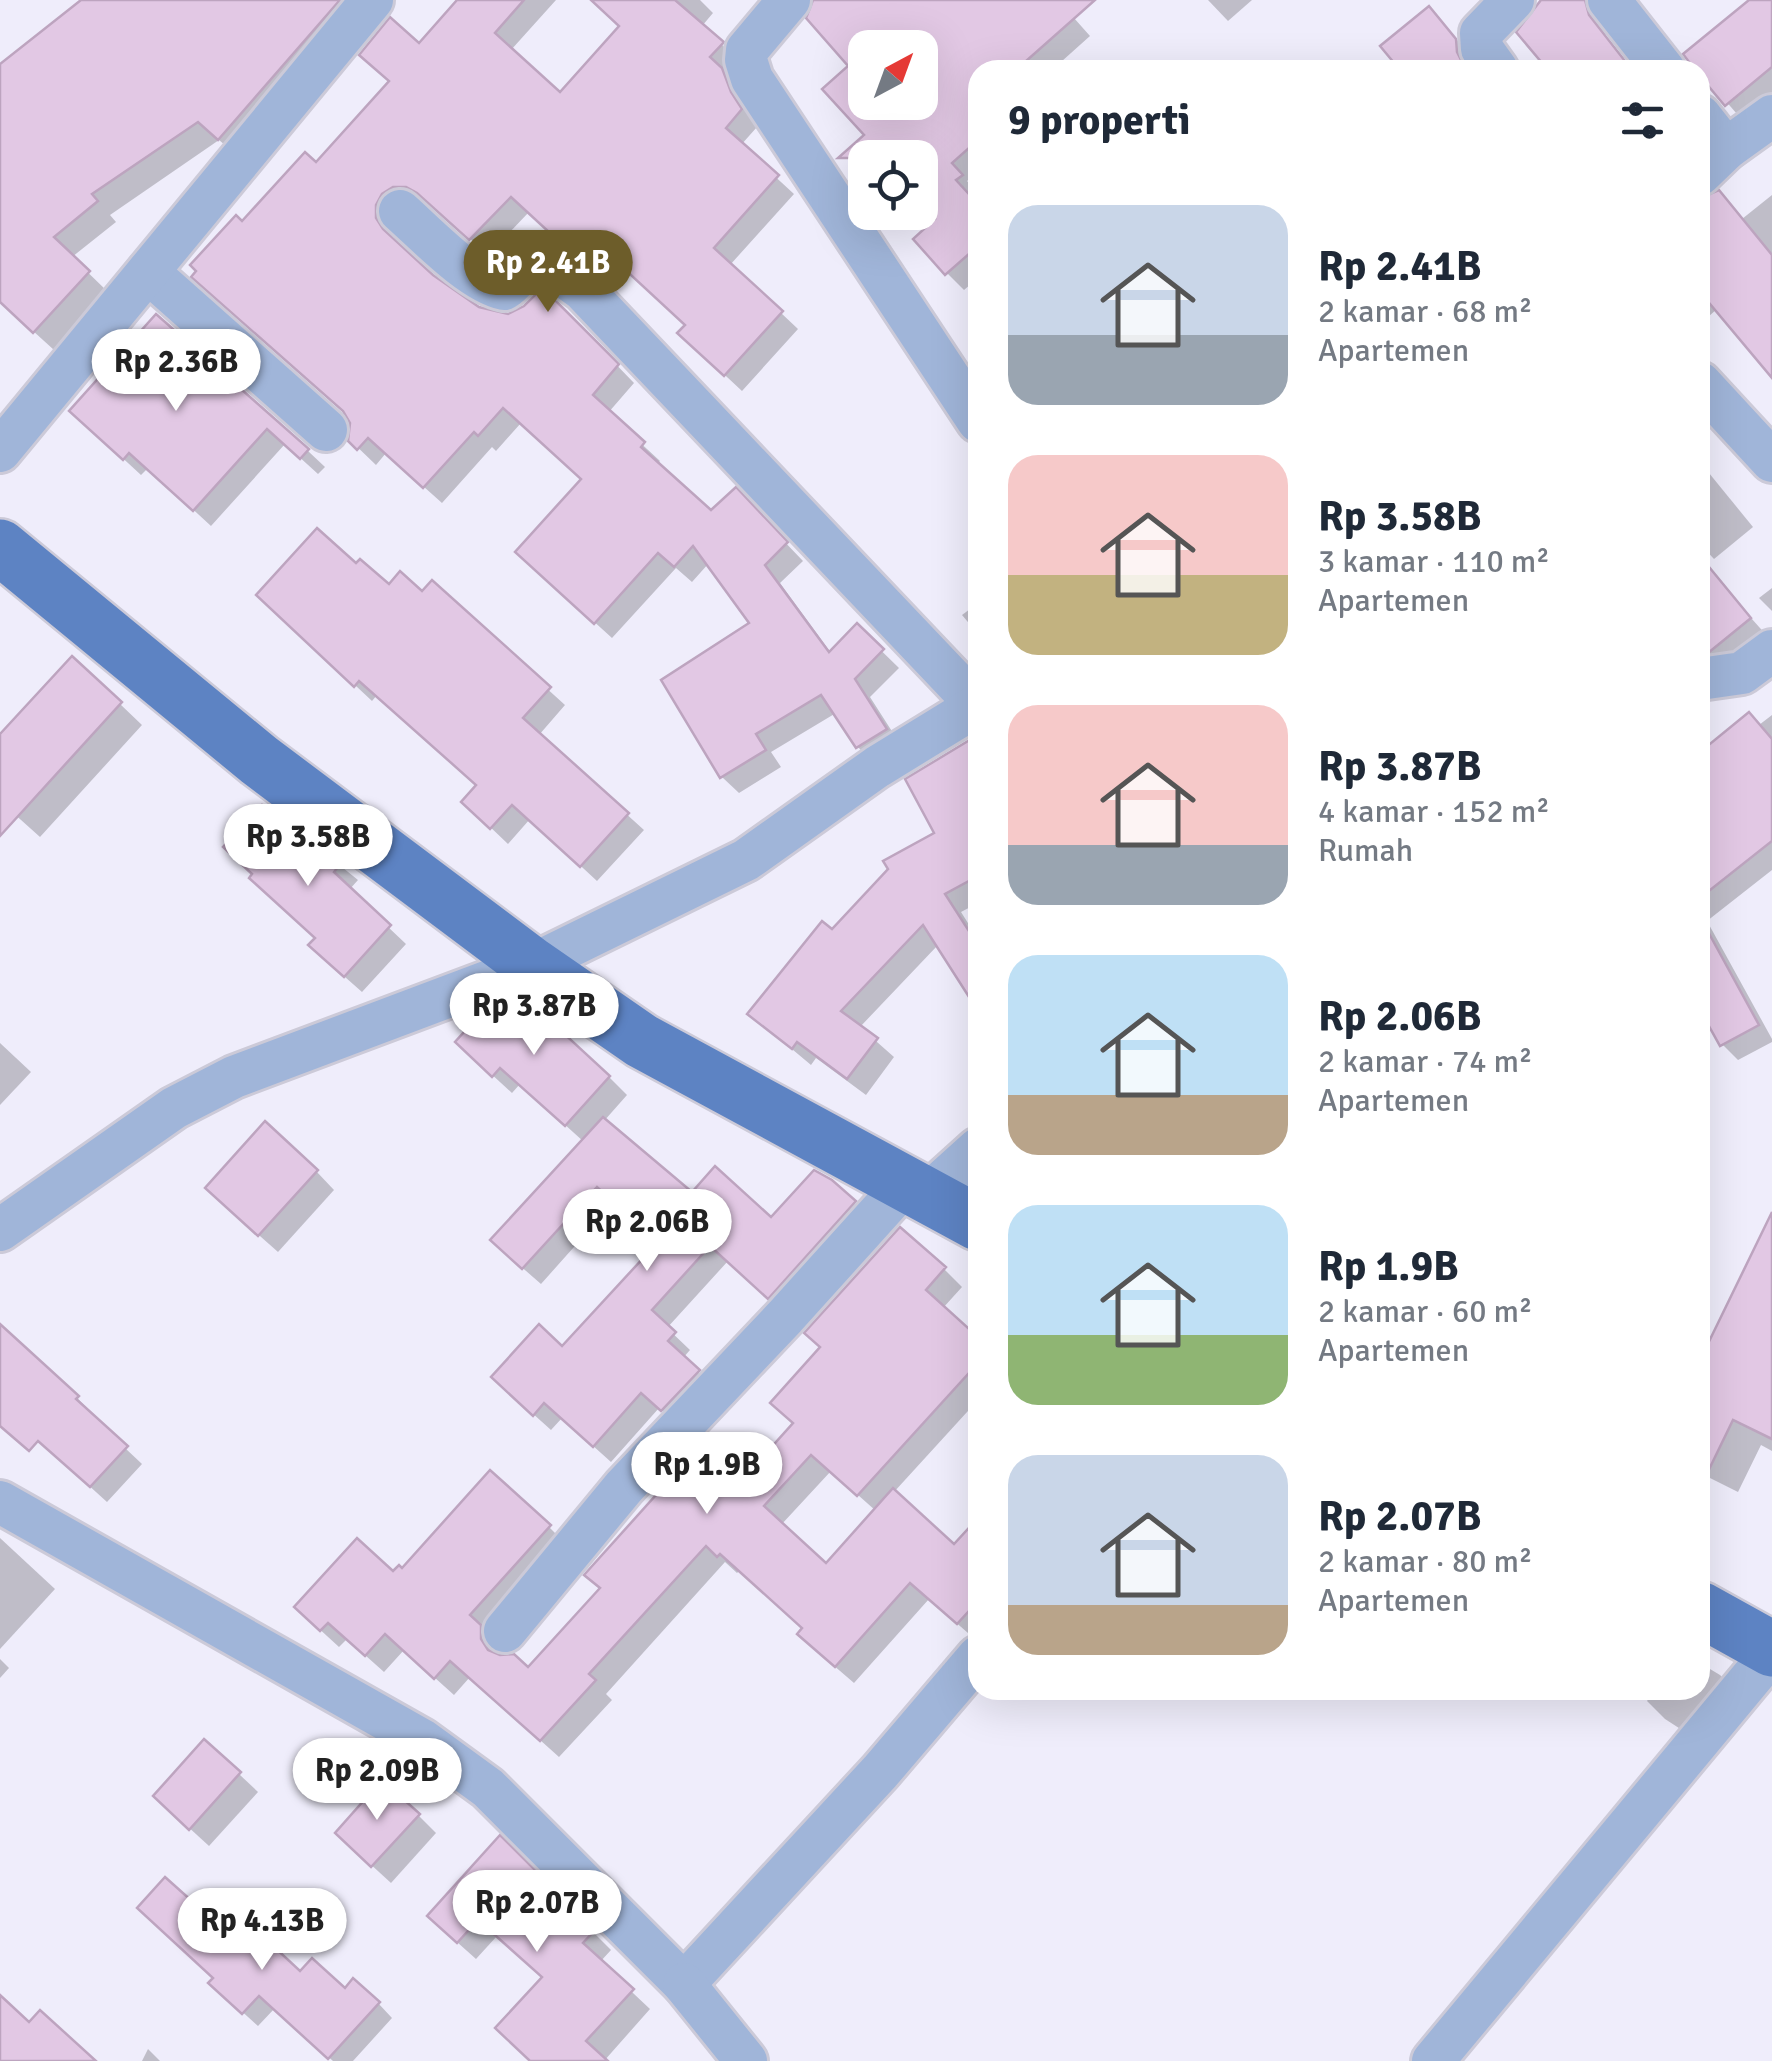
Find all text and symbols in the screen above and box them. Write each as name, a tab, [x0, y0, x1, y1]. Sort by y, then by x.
north arrow	[848, 30, 938, 120]
map controls	[848, 30, 938, 230]
icon: filters	[1615, 93, 1670, 148]
text: 9 properti	[1008, 95, 1191, 146]
button: locate	[848, 140, 938, 230]
pin: Rp 2.41B	[445, 230, 651, 315]
text: Rp 2.41B	[1318, 241, 1482, 292]
text: Rp 2.41B	[486, 243, 610, 282]
icon: home	[1088, 245, 1208, 365]
text: 2 kamar · 68 m²	[1318, 292, 1532, 331]
pin: Rp 2.36B	[73, 329, 279, 414]
text: Apartemen	[1318, 331, 1469, 370]
text: Rp 2.36B	[114, 342, 238, 381]
text: Rp 3.58B	[1318, 491, 1482, 542]
icon: home	[1088, 495, 1208, 615]
text: 3 kamar · 110 m²	[1318, 542, 1550, 581]
text: Apartemen	[1318, 581, 1469, 620]
text: Rp 3.87B	[1318, 741, 1482, 792]
icon: home	[1088, 745, 1208, 865]
text: 4 kamar · 152 m²	[1318, 792, 1550, 831]
pin: Rp 3.58B	[205, 804, 411, 889]
text: Rp 3.58B	[246, 817, 370, 856]
text: Rumah	[1318, 831, 1413, 870]
pin: Rp 3.87B	[431, 973, 637, 1058]
text: Rp 3.87B	[472, 986, 596, 1025]
text: Rp 2.06B	[1318, 991, 1482, 1042]
icon: home	[1088, 995, 1208, 1115]
text: 2 kamar · 74 m²	[1318, 1042, 1532, 1081]
text: Apartemen	[1318, 1081, 1469, 1120]
pin: Rp 2.06B	[544, 1189, 750, 1274]
text: Rp 2.06B	[585, 1202, 709, 1241]
text: Rp 1.9B	[1318, 1241, 1459, 1292]
icon: home	[1088, 1245, 1208, 1365]
text: 2 kamar · 60 m²	[1318, 1292, 1532, 1331]
text: Apartemen	[1318, 1331, 1469, 1370]
pin: Rp 1.9B	[615, 1432, 799, 1517]
text: Rp 1.9B	[653, 1445, 761, 1484]
text: Rp 2.07B	[1318, 1491, 1482, 1542]
icon: home	[1088, 1495, 1208, 1615]
text: 2 kamar · 80 m²	[1318, 1542, 1532, 1581]
text: Apartemen	[1318, 1581, 1469, 1620]
pin: Rp 2.09B	[274, 1738, 480, 1823]
text: Rp 2.09B	[315, 1751, 439, 1790]
pin: Rp 2.07B	[434, 1870, 640, 1955]
text: Rp 2.07B	[475, 1883, 599, 1922]
pin: Rp 4.13B	[159, 1888, 365, 1973]
text: Rp 4.13B	[200, 1901, 324, 1940]

